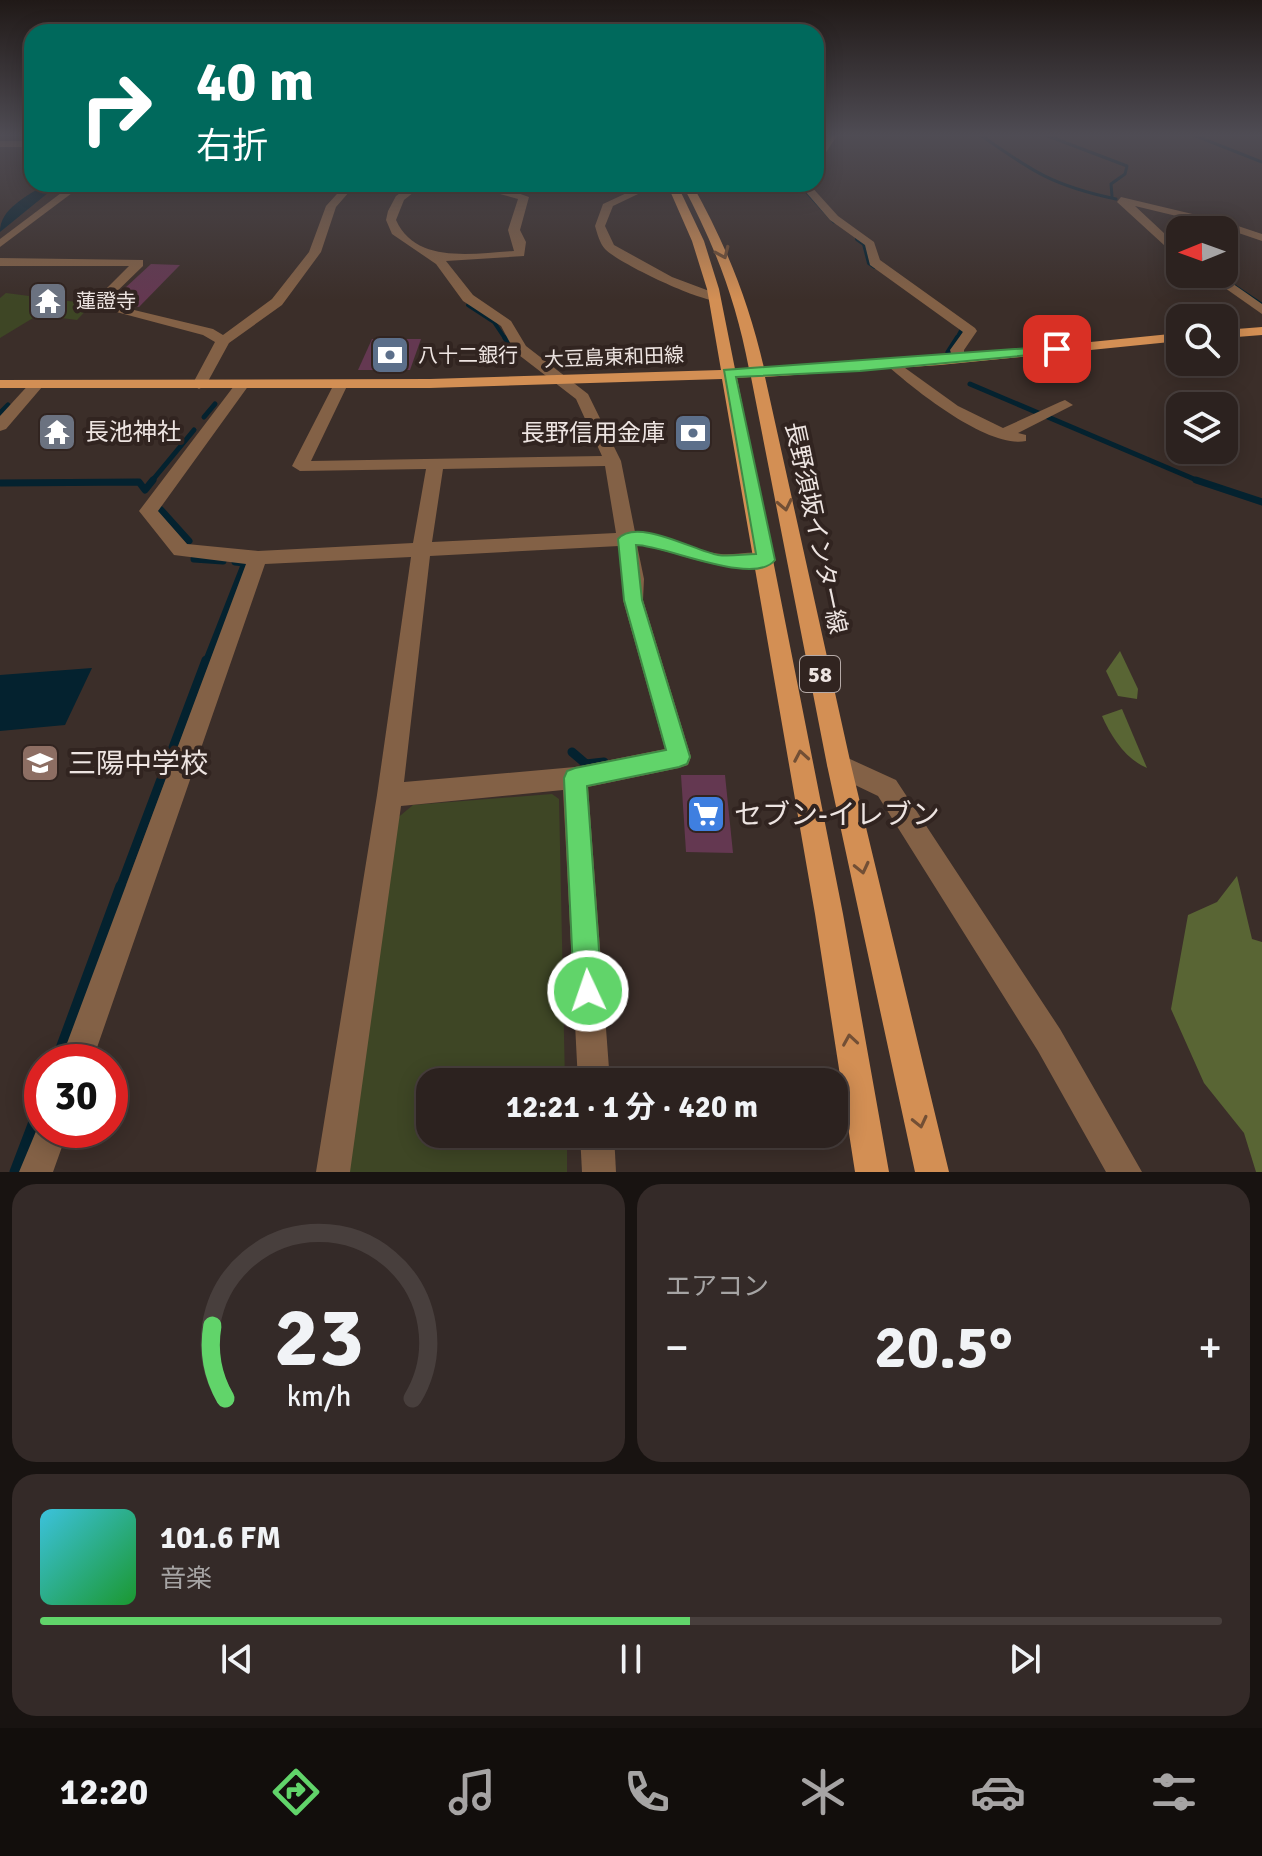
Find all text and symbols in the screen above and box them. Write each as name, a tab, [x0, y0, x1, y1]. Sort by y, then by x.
text: 40 m	[196, 47, 314, 116]
icon: right	[64, 56, 168, 160]
text: 右折	[196, 124, 268, 169]
north arrow	[1166, 216, 1238, 288]
map controls	[1166, 216, 1238, 464]
one-way arrow	[713, 245, 729, 259]
temple icon: 蓮證寺	[27, 280, 69, 322]
place label: 蓮證寺	[76, 289, 136, 314]
button: search	[1166, 304, 1238, 376]
pin	[1023, 315, 1091, 383]
icon: arrive	[1035, 327, 1079, 371]
bank icon: 八十二銀行	[369, 334, 411, 376]
place label: 八十二銀行	[418, 343, 518, 368]
street label: 大豆島東和田線	[544, 343, 684, 372]
button: layers	[1166, 392, 1238, 464]
temple icon: 長池神社	[36, 411, 78, 453]
bank icon: 長野信用金庫	[672, 412, 714, 454]
place label: 長池神社	[85, 417, 181, 447]
place label: 長野信用金庫	[521, 418, 665, 448]
street label: 長野須坂インター線	[779, 419, 853, 637]
one-way arrow	[775, 498, 792, 511]
road number: 58	[800, 656, 840, 692]
school or university icon: 三陽中学校	[19, 742, 61, 784]
place label: 三陽中学校	[68, 747, 208, 781]
one-way arrow	[793, 749, 810, 763]
supermarket icon: セブン-イレブン	[685, 793, 727, 835]
place label: セブン-イレブン	[734, 798, 940, 832]
one-way arrow	[853, 861, 870, 875]
position arrow	[546, 949, 630, 1033]
one-way arrow	[842, 1033, 859, 1047]
speed limit sign: 30	[24, 1044, 128, 1148]
text: 12:21 · 1 分 · 420 m	[506, 1089, 758, 1126]
one-way arrow	[911, 1115, 928, 1128]
text: エアコン	[665, 1271, 769, 1303]
text: 23	[274, 1287, 363, 1389]
text: 20.5°	[874, 1311, 1013, 1385]
text: −	[665, 1321, 689, 1375]
text: +	[1198, 1321, 1222, 1375]
text: km/h	[286, 1379, 351, 1414]
text: 101.6 FM	[160, 1520, 281, 1557]
text: 音楽	[160, 1563, 212, 1595]
icon: previous	[215, 1637, 259, 1681]
icon: pause	[609, 1637, 653, 1681]
icon: next	[1003, 1637, 1047, 1681]
icon: directions	[268, 1764, 324, 1820]
icon: music	[444, 1764, 500, 1820]
icon: phone	[619, 1764, 675, 1820]
icon: climate	[795, 1764, 851, 1820]
icon: car	[970, 1764, 1026, 1820]
icon: filters	[1146, 1764, 1202, 1820]
text: 12:20	[60, 1770, 148, 1815]

